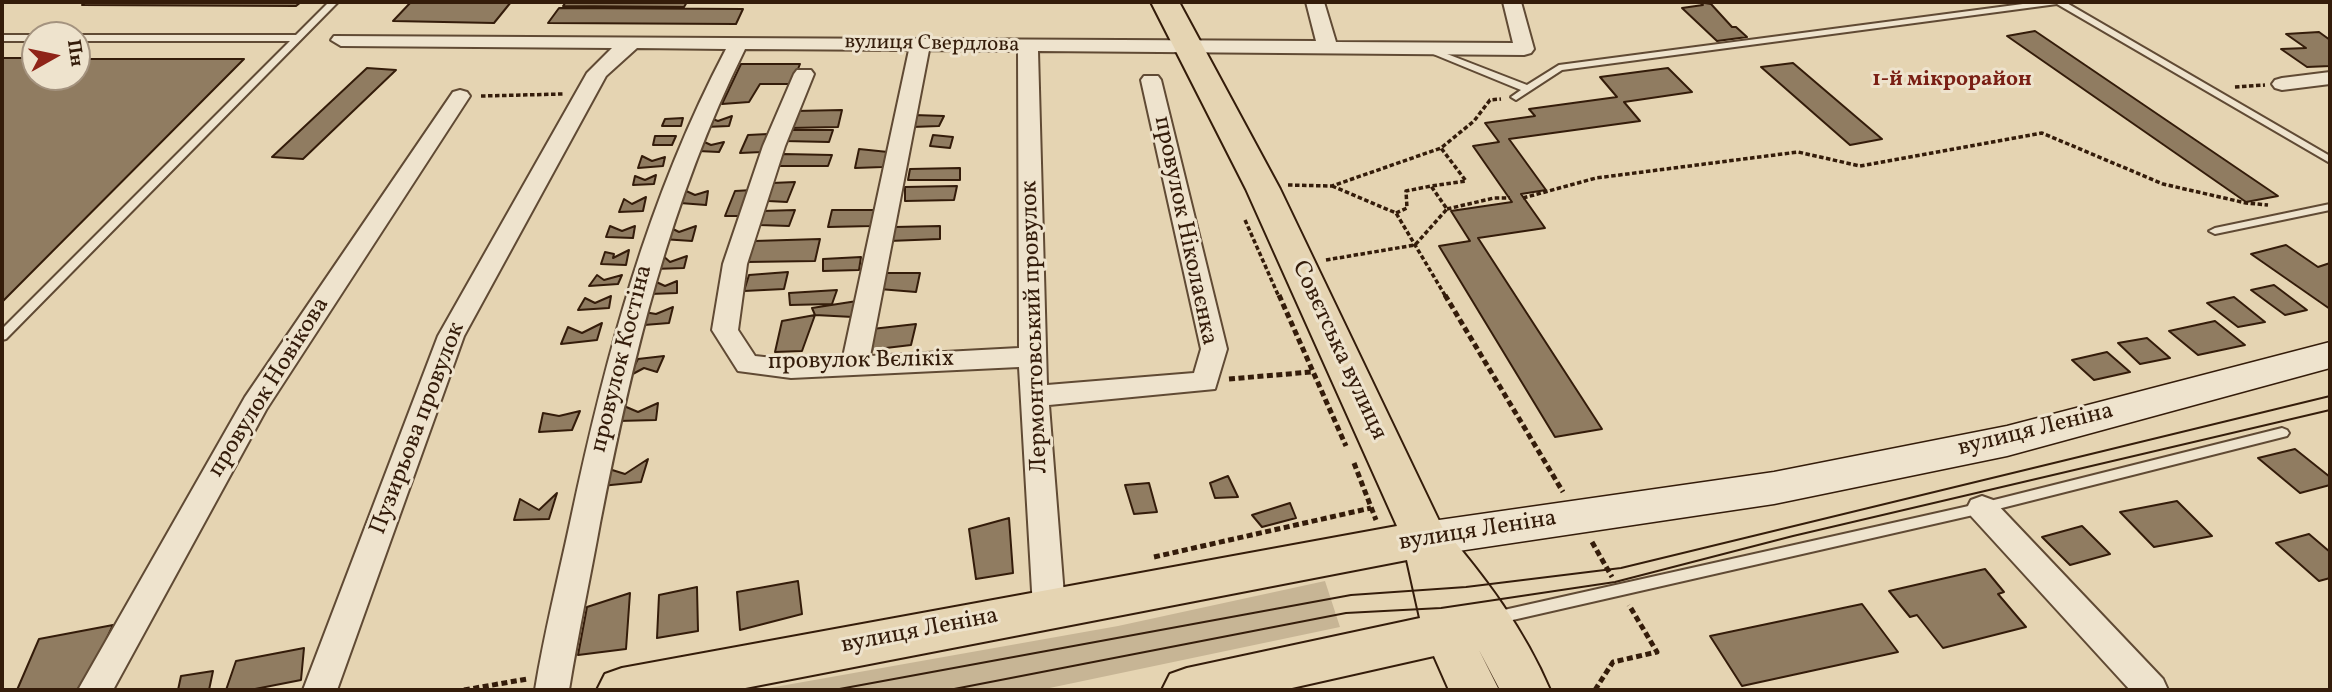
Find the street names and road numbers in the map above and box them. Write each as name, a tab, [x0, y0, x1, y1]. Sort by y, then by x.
street label: вулиця Свердлова	[844, 31, 1020, 59]
street label: провулок Ніколаєнка	[1146, 114, 1222, 348]
street label: Лермонтовський провулок	[1016, 180, 1056, 474]
street label: Совєтська вулиця	[1284, 257, 1392, 445]
street label: провулок Костіна	[586, 262, 660, 456]
street label: провулок Новікова	[203, 293, 337, 483]
street label: Пузирьова провулок	[365, 319, 473, 539]
street label: провулок Вєлікіх	[768, 346, 954, 378]
street label: вулиця Леніна	[1955, 398, 2117, 464]
street label: вулиця Леніна	[1397, 505, 1559, 559]
street label: вулиця Леніна	[839, 603, 1001, 661]

